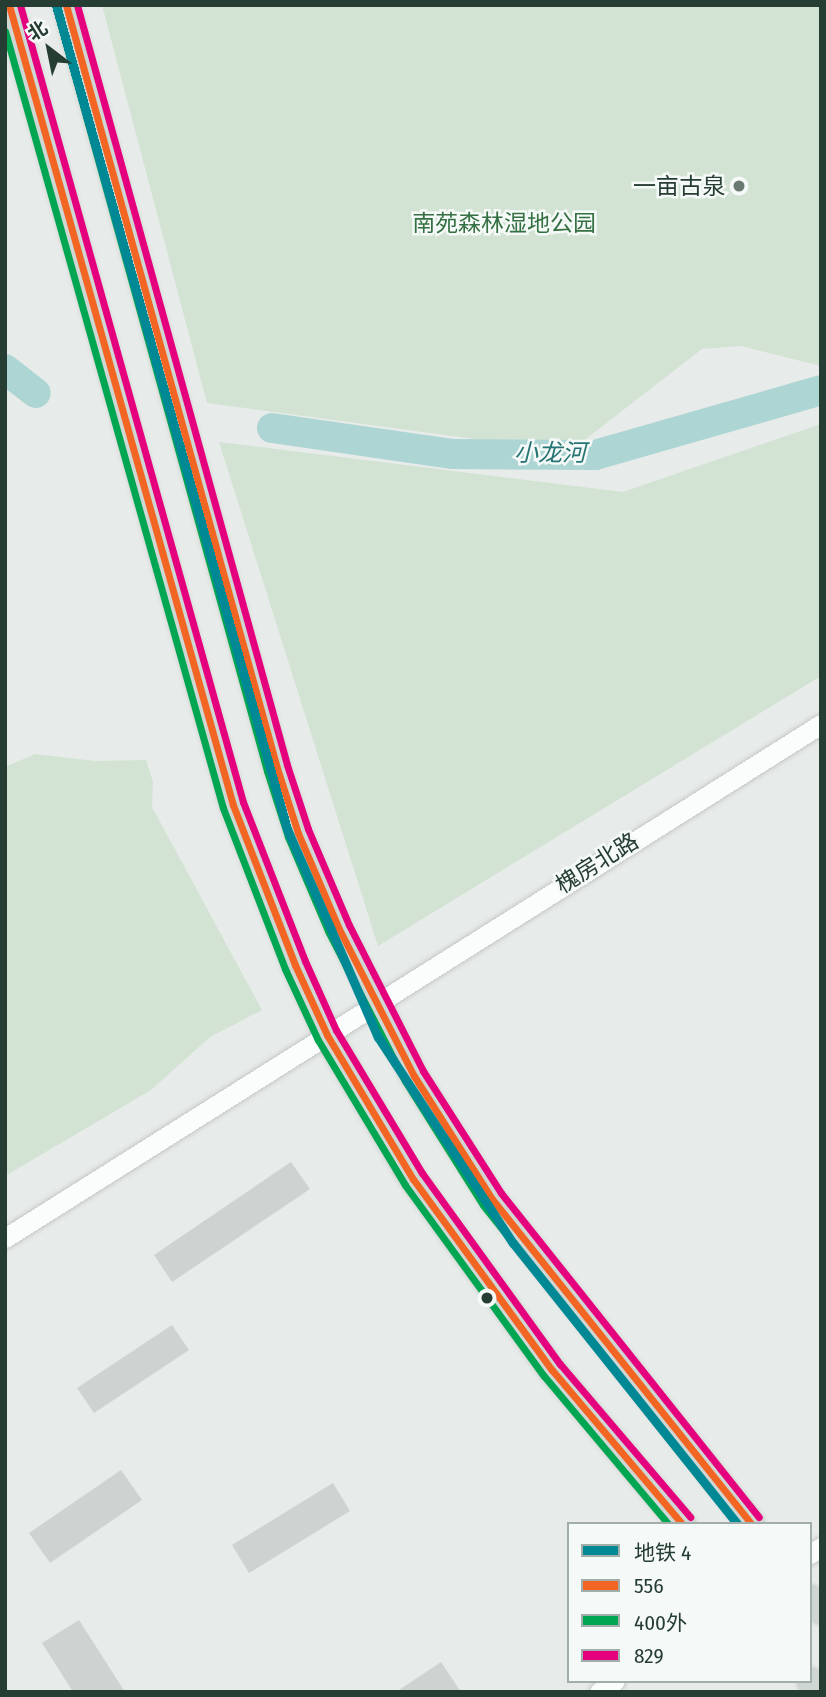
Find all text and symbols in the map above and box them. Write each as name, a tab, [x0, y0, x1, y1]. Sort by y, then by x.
north arrow	[14, 14, 84, 84]
text: 北	[23, 16, 52, 46]
place label: 一亩古泉	[633, 172, 725, 200]
marker: 一亩古泉	[731, 178, 747, 194]
park label: 南苑森林湿地公园	[412, 209, 596, 237]
water label: 小龙河	[514, 440, 586, 468]
street label: 槐房北路	[551, 827, 643, 899]
unlabelled marker	[480, 1291, 494, 1305]
legend	[567, 1522, 812, 1683]
text: 地铁 4	[634, 1540, 691, 1566]
text: 556	[634, 1573, 664, 1599]
text: 400外	[634, 1610, 687, 1636]
text: 829	[634, 1643, 664, 1669]

